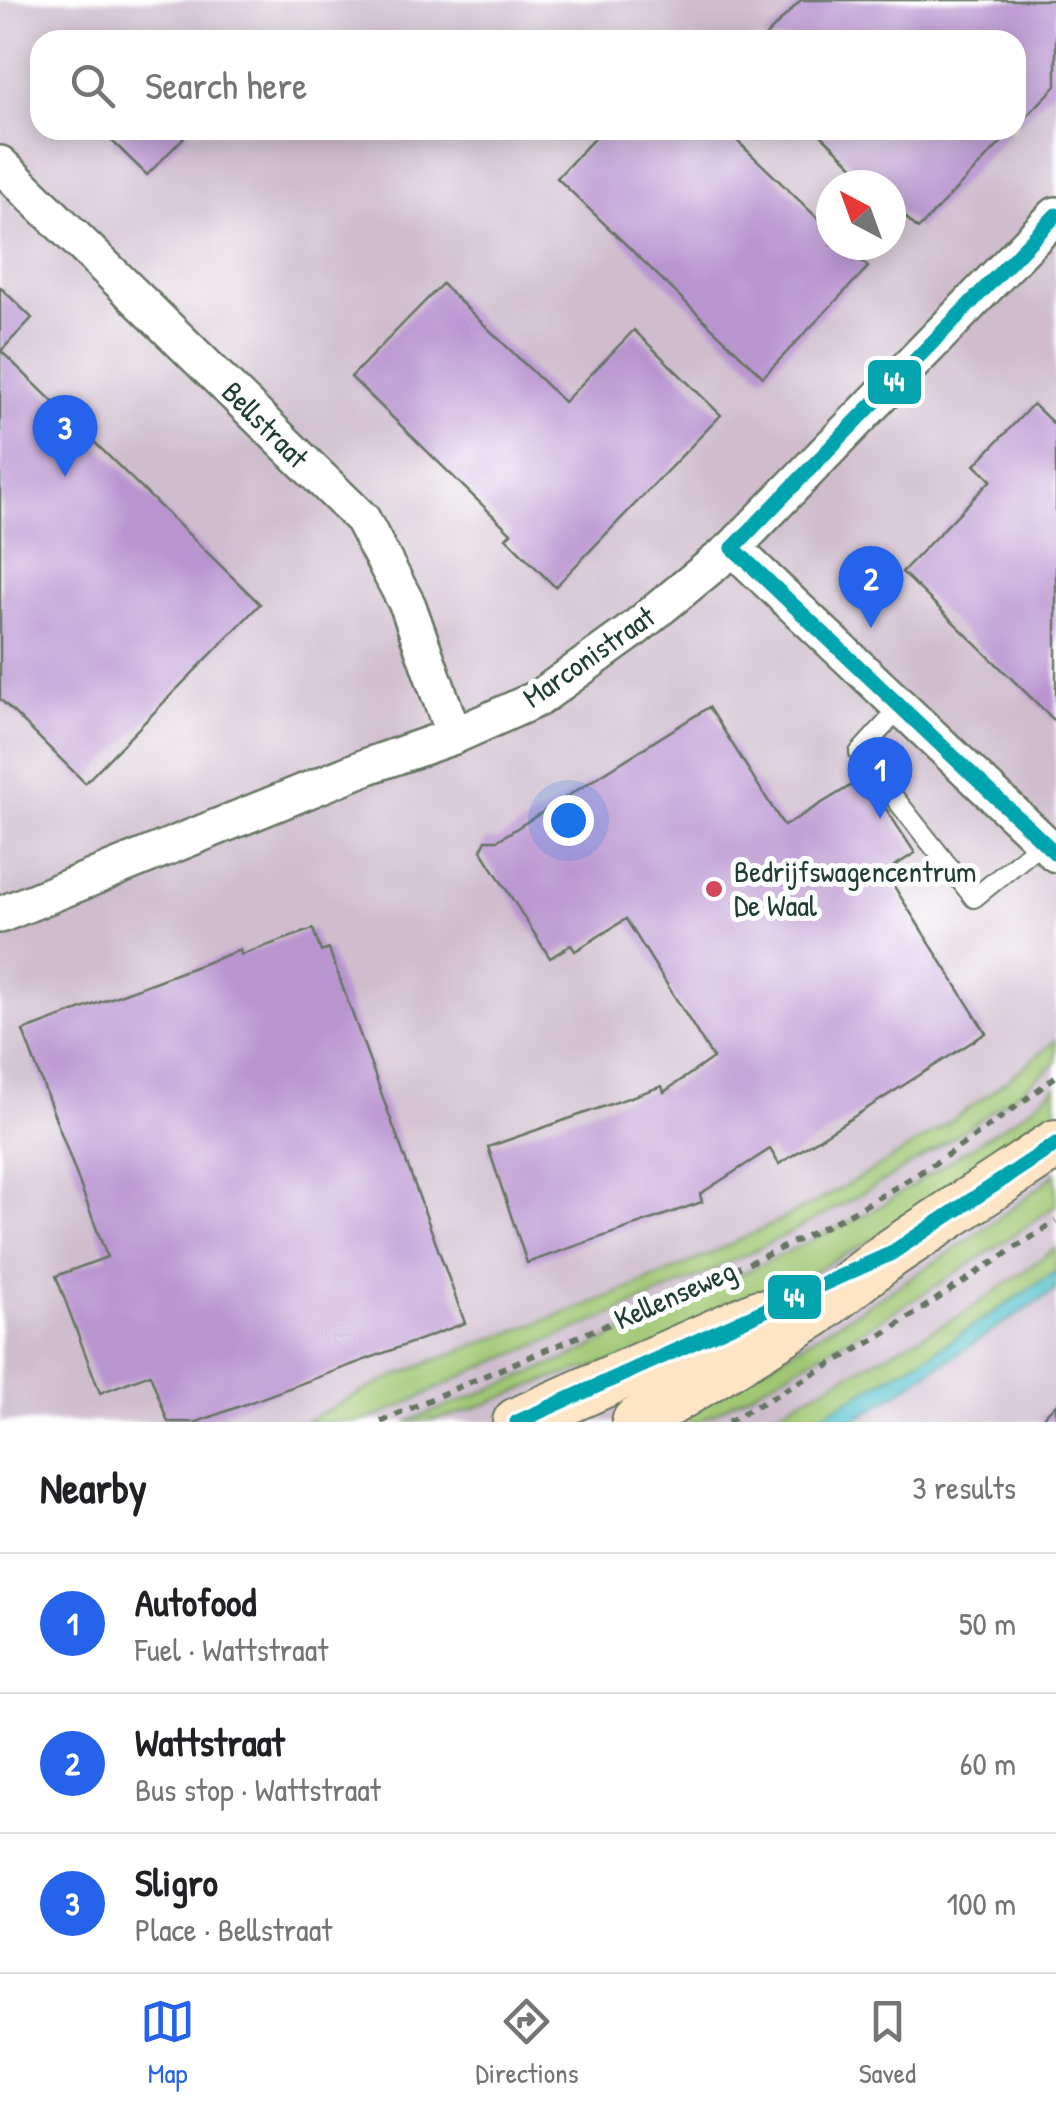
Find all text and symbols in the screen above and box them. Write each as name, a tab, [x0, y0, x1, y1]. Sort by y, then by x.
search box	[30, 30, 1026, 140]
icon: search	[65, 58, 120, 113]
text: Search here	[145, 59, 307, 111]
north arrow	[816, 170, 906, 260]
line badge: 44	[866, 358, 923, 406]
text: 44	[883, 362, 905, 400]
street label: Bellstraat	[214, 372, 318, 477]
pin: 3	[32, 394, 98, 477]
pin: 2	[838, 546, 904, 628]
street label: Marconistraat	[515, 596, 663, 716]
pin: 1	[848, 736, 912, 819]
your location	[543, 795, 594, 846]
place label: Bedrijfswagencentrum De Waal	[734, 851, 976, 925]
marker: Bedrijfswagencentrum De Waal	[703, 878, 725, 900]
street label: Kellenseweg	[608, 1250, 742, 1339]
line badge: 44	[766, 1273, 823, 1321]
text: 44	[783, 1278, 805, 1316]
text: Nearby	[40, 1459, 147, 1516]
text: 3 results	[912, 1466, 1016, 1509]
text: Autofood	[135, 1576, 256, 1628]
text: 1	[67, 1602, 78, 1645]
text: 50 m	[959, 1602, 1016, 1645]
text: Fuel · Wattstraat	[135, 1628, 328, 1671]
text: Wattstraat	[135, 1716, 285, 1768]
text: 2	[65, 1742, 80, 1785]
text: 60 m	[960, 1742, 1016, 1785]
text: Bus stop · Wattstraat	[135, 1768, 381, 1811]
text: Sligro	[135, 1856, 218, 1908]
text: 3	[65, 1882, 80, 1925]
text: 100 m	[947, 1882, 1016, 1925]
text: Place · Bellstraat	[135, 1908, 332, 1951]
tab: Map	[140, 1994, 195, 2092]
tab: Directions	[475, 1994, 578, 2092]
tab: Saved	[859, 1994, 916, 2092]

